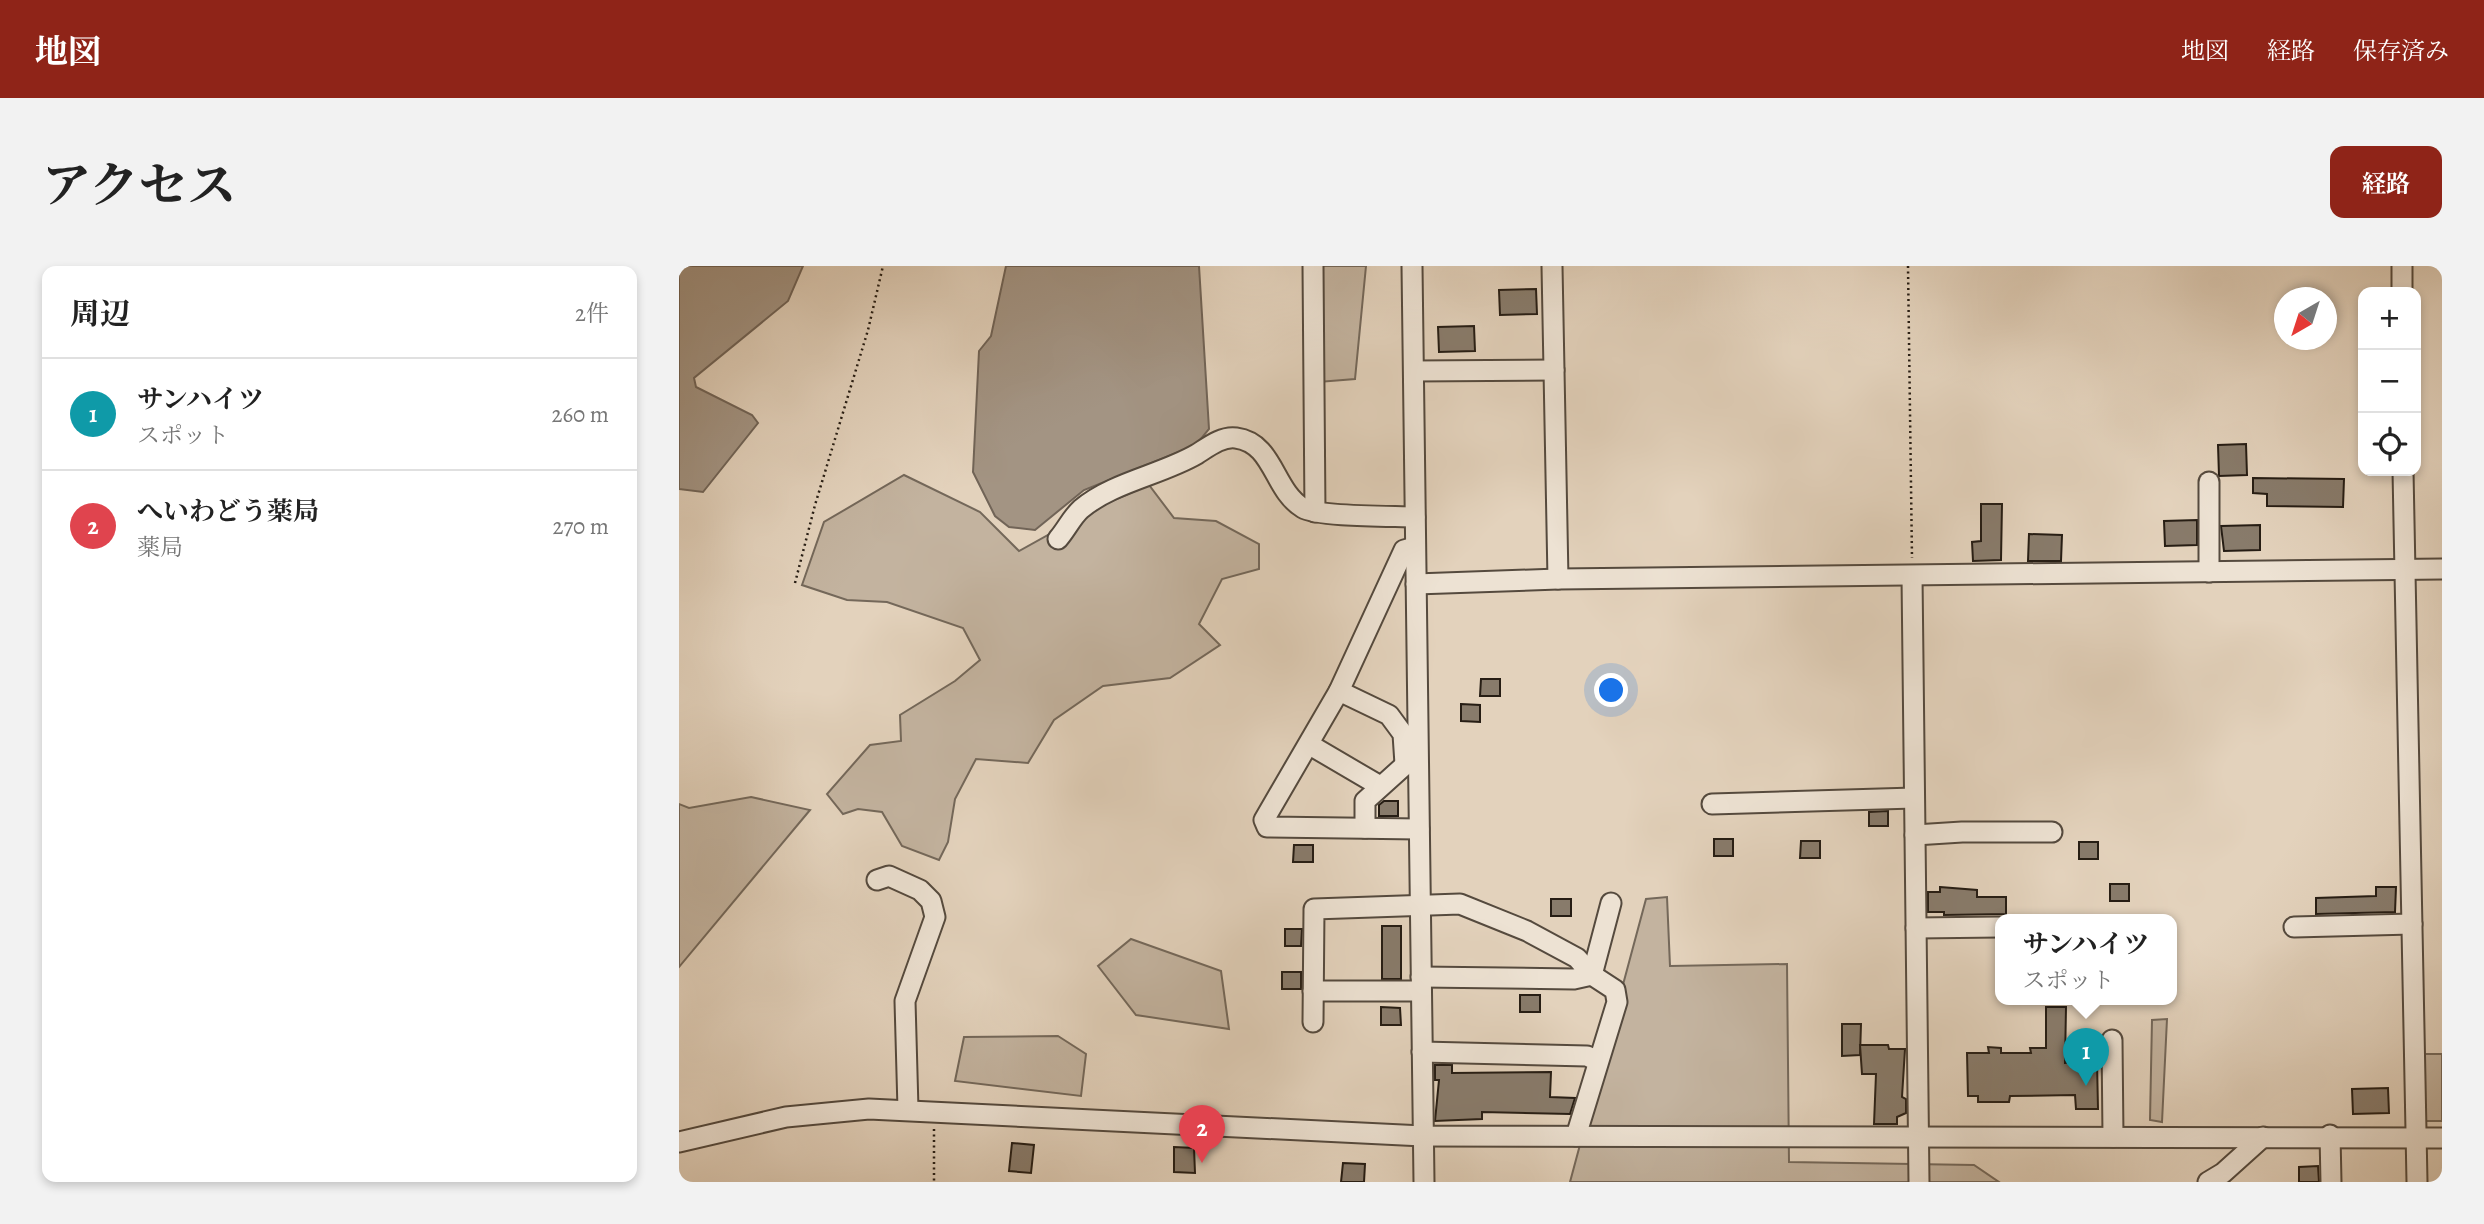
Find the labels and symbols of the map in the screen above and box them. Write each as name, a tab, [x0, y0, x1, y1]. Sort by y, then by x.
north arrow	[2274, 287, 2337, 350]
your location	[1594, 673, 1628, 707]
pin: 1	[2063, 1028, 2109, 1086]
pin: 2	[1179, 1105, 1225, 1163]

